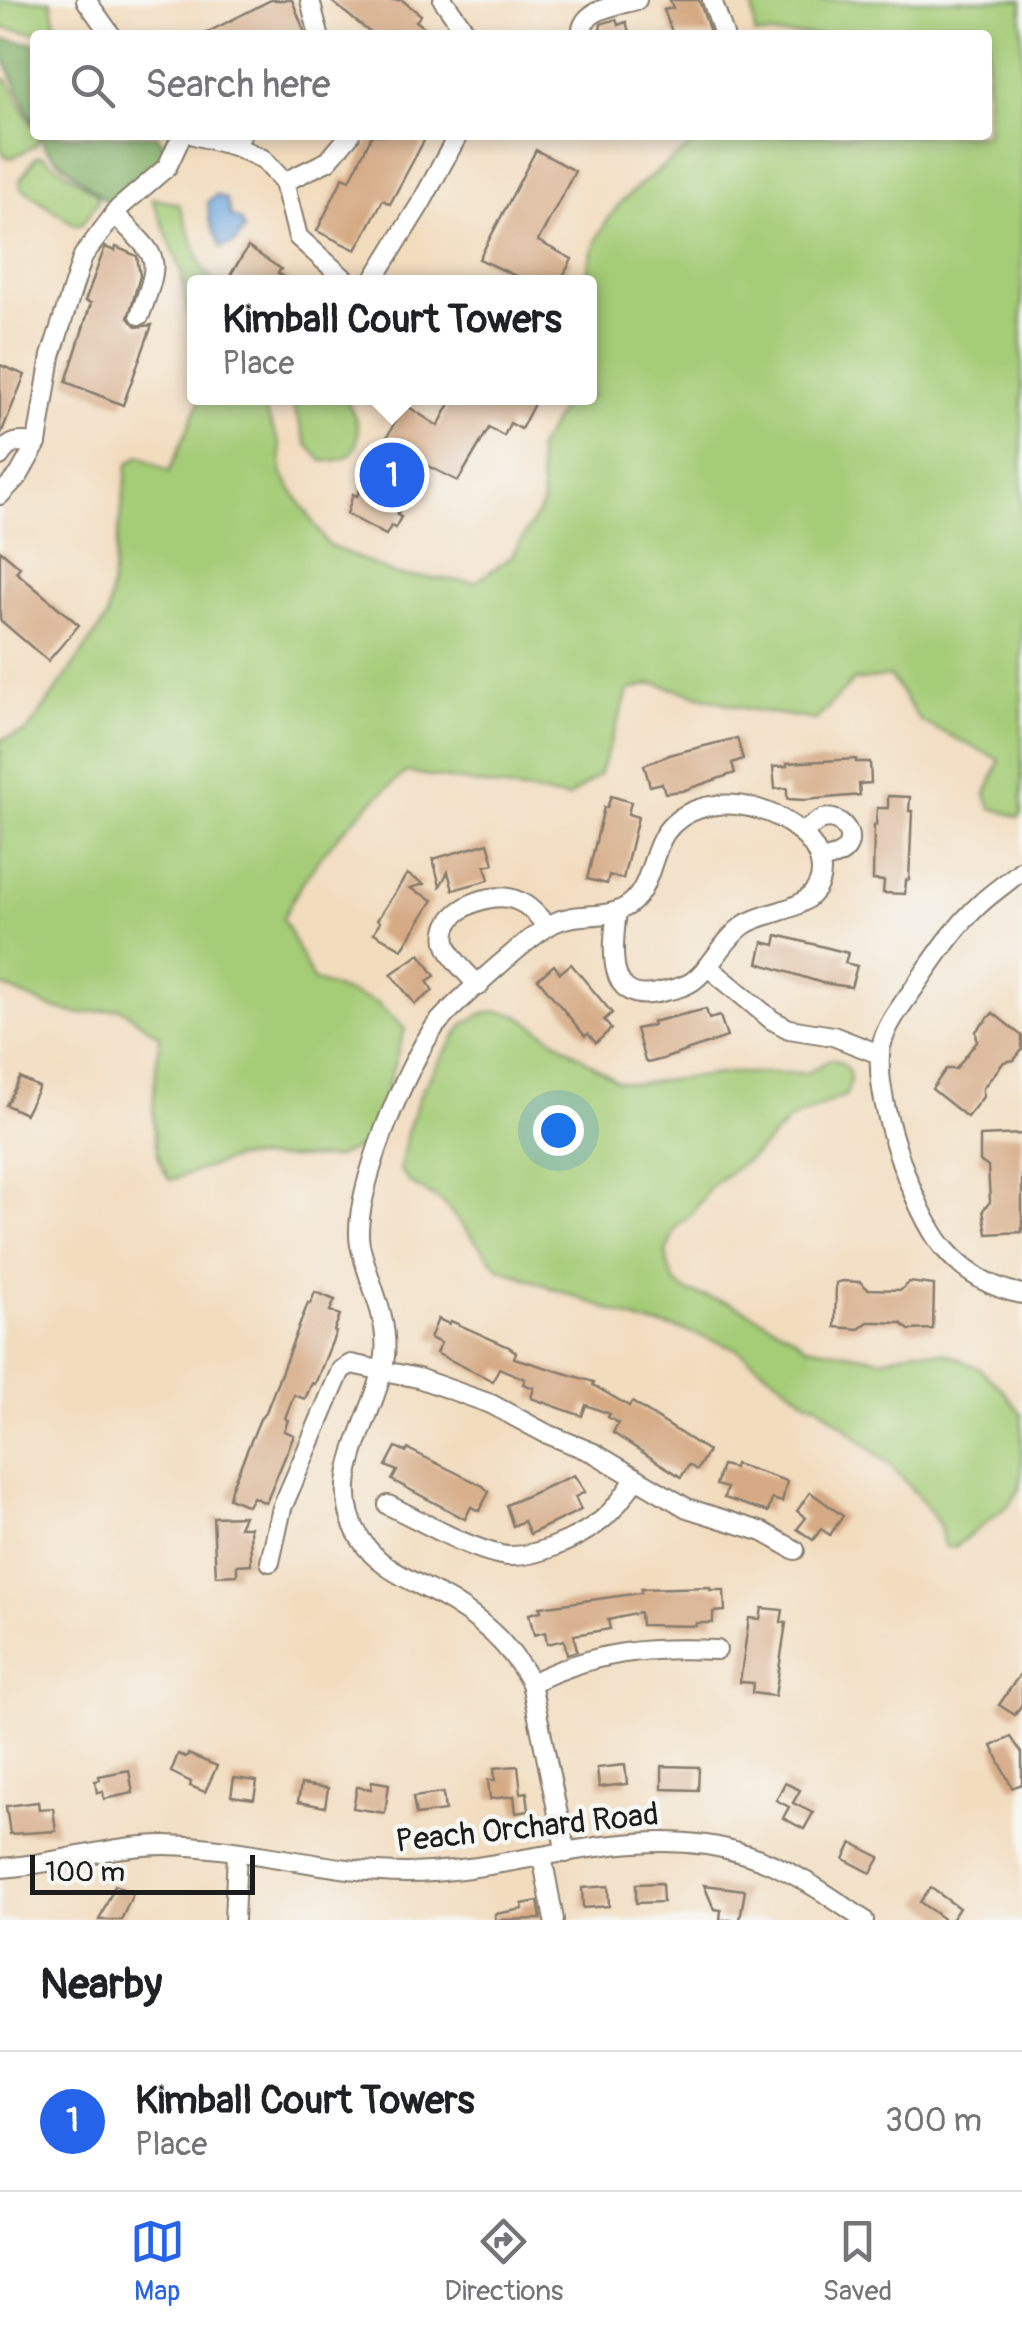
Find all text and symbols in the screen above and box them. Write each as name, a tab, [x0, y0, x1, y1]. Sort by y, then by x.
search box	[30, 30, 992, 140]
icon: search	[65, 58, 120, 113]
text: Search here	[145, 61, 331, 109]
popup	[187, 275, 597, 405]
text: Kimball Court Towers	[222, 296, 562, 344]
text: Place	[222, 344, 294, 384]
pin: 1	[360, 438, 424, 512]
your location	[533, 1105, 584, 1156]
street label: Peach Orchard Road	[394, 1794, 661, 1862]
scale bar	[30, 1850, 255, 1894]
text: 100 m	[45, 1855, 125, 1890]
text: Nearby	[40, 1959, 162, 2011]
text: Kimball Court Towers	[135, 2077, 475, 2125]
text: 1	[66, 2101, 79, 2141]
text: 300 m	[885, 2101, 982, 2141]
text: Place	[135, 2125, 207, 2165]
tab: Map	[130, 2214, 185, 2309]
tab: Directions	[444, 2214, 563, 2309]
tab: Saved	[823, 2214, 892, 2309]

